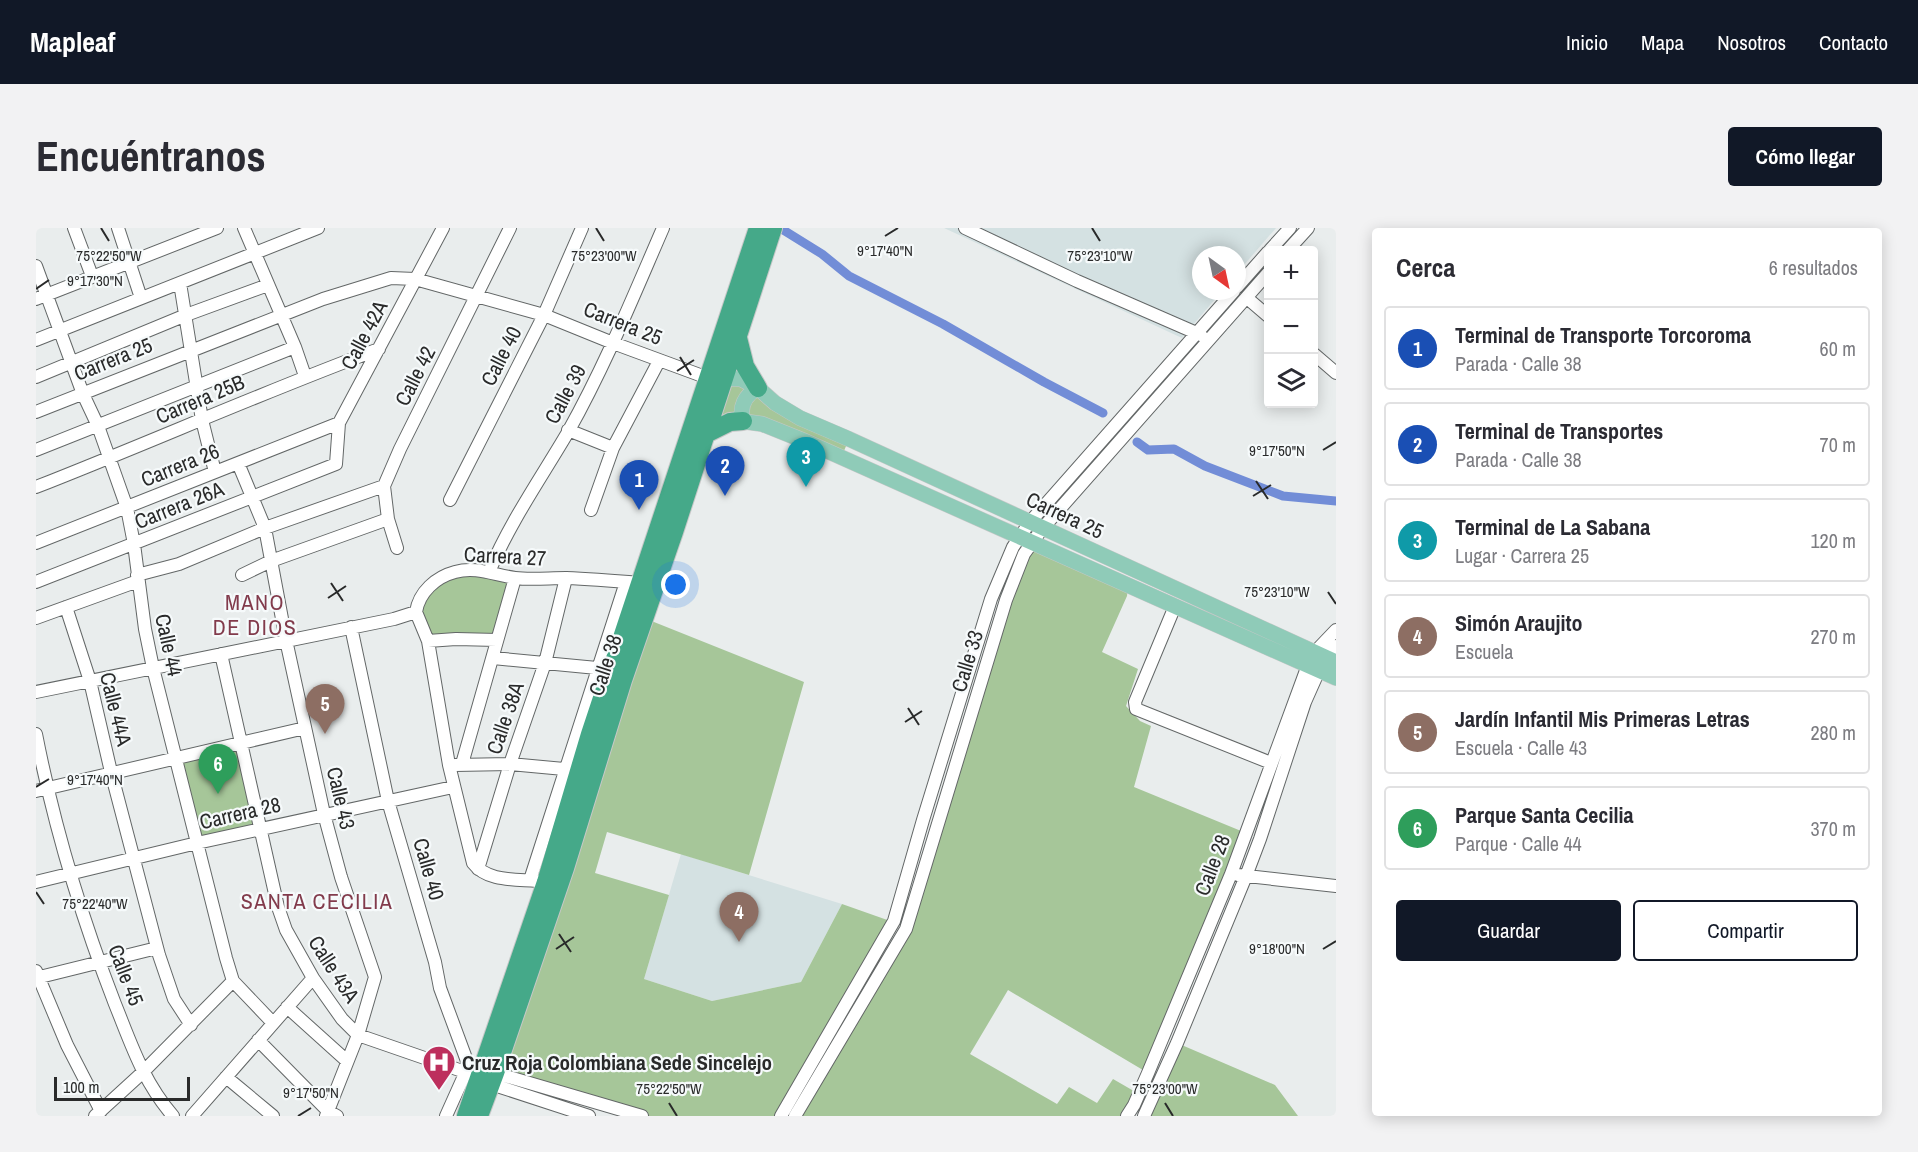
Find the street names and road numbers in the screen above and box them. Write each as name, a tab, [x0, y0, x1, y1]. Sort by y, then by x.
street label: Carrera 25	[579, 294, 667, 352]
street label: Calle 42A	[334, 295, 395, 375]
street label: Calle 40	[474, 321, 528, 391]
street label: Carrera 25	[69, 330, 157, 388]
street label: Calle 42	[388, 341, 442, 411]
street label: Calle 39	[537, 359, 593, 429]
street label: Carrera 25B	[151, 367, 249, 431]
street label: Carrera 26	[136, 436, 224, 494]
street label: Carrera 26A	[130, 474, 228, 536]
street label: Carrera 25	[1022, 484, 1108, 546]
street label: Carrera 27	[463, 539, 547, 573]
street label: Calle 44	[148, 611, 190, 679]
street label: Calle 33	[944, 627, 990, 695]
street label: Calle 38	[581, 630, 629, 700]
street label: Calle 44A	[93, 669, 139, 749]
street label: Calle 38A	[479, 678, 531, 758]
street label: Calle 43	[320, 764, 362, 832]
street label: Carrera 28	[197, 790, 283, 836]
street label: Calle 28	[1187, 830, 1237, 900]
street label: Calle 40	[406, 835, 452, 903]
street label: Calle 43A	[302, 930, 367, 1009]
street label: Calle 45	[101, 940, 151, 1010]

